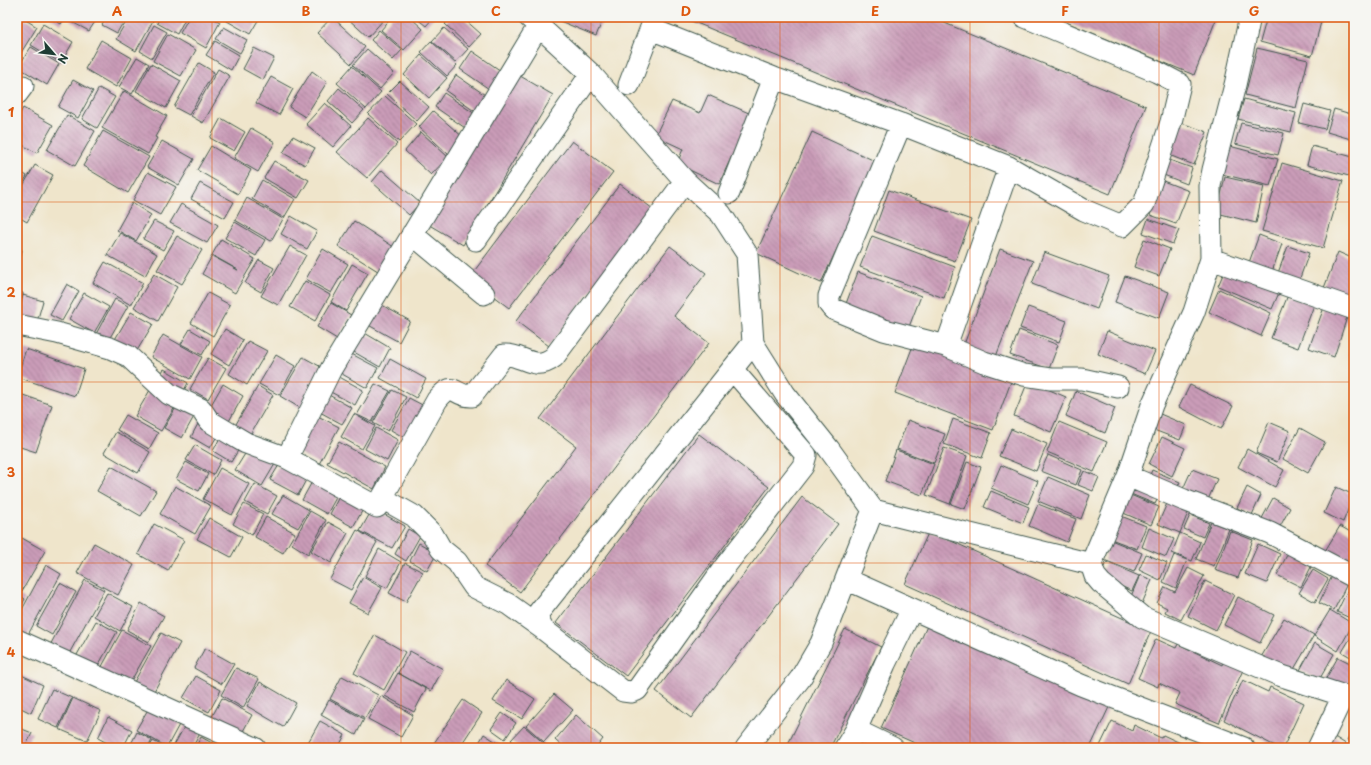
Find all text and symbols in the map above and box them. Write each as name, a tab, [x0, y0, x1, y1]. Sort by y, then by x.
text: A	[112, 1, 122, 20]
text: B	[302, 1, 311, 20]
text: C	[491, 1, 501, 20]
text: D	[681, 1, 691, 20]
text: E	[871, 1, 879, 20]
text: F	[1061, 1, 1069, 20]
text: G	[1249, 1, 1259, 20]
north arrow	[34, 34, 74, 74]
text: N	[54, 51, 73, 67]
text: 1	[8, 102, 14, 121]
text: 2	[6, 282, 16, 301]
text: 3	[7, 462, 16, 481]
text: 4	[7, 642, 16, 661]

